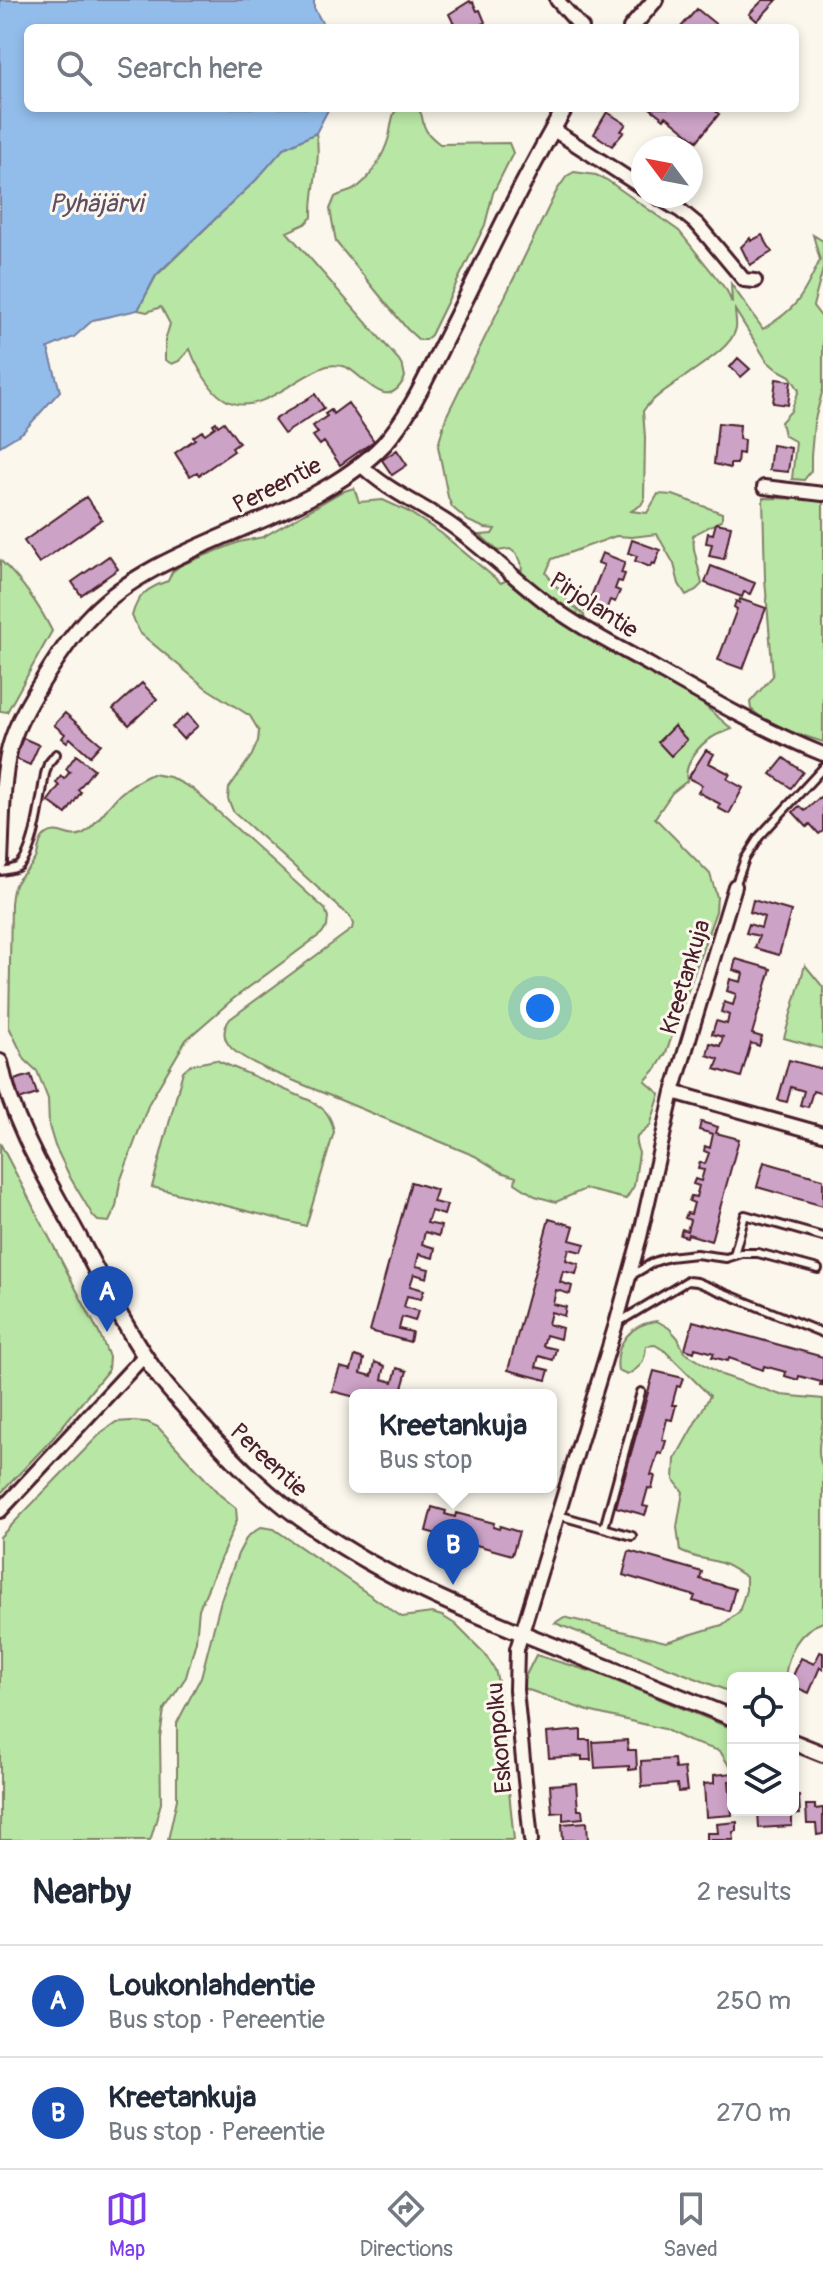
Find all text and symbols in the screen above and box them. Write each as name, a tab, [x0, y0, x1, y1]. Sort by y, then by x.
search box	[24, 24, 799, 112]
icon: search	[52, 46, 96, 90]
text: Search here	[116, 50, 263, 87]
north arrow	[631, 136, 703, 208]
water label: Pyhäjärvi	[49, 188, 147, 220]
street label: Pereentie	[228, 451, 326, 520]
street label: Pirjolantie	[544, 566, 644, 645]
street label: Kreetankuja	[654, 916, 717, 1038]
your location	[520, 988, 560, 1028]
pin: A	[81, 1266, 133, 1332]
popup	[349, 1389, 557, 1493]
text: Kreetankuja	[379, 1407, 527, 1444]
street label: Pereentie	[224, 1417, 314, 1504]
text: Bus stop	[379, 1444, 472, 1476]
pin: B	[427, 1519, 479, 1585]
map controls	[727, 1672, 799, 1816]
button: locate	[727, 1672, 799, 1744]
street label: Eskonpolku	[480, 1681, 519, 1795]
button: layers	[727, 1744, 799, 1816]
text: Nearby	[32, 1871, 131, 1914]
text: 2 results	[697, 1876, 791, 1908]
text: Loukonlahdentie	[108, 1967, 315, 2004]
text: A	[50, 1985, 66, 2017]
text: 250 m	[716, 1985, 791, 2017]
text: Bus stop · Pereentie	[108, 2004, 325, 2036]
text: Kreetankuja	[108, 2079, 256, 2116]
text: B	[51, 2097, 65, 2129]
text: 270 m	[716, 2097, 791, 2129]
text: Bus stop · Pereentie	[108, 2116, 325, 2148]
tab: Map	[105, 2187, 149, 2263]
tab: Directions	[360, 2187, 453, 2263]
tab: Saved	[663, 2187, 718, 2263]

